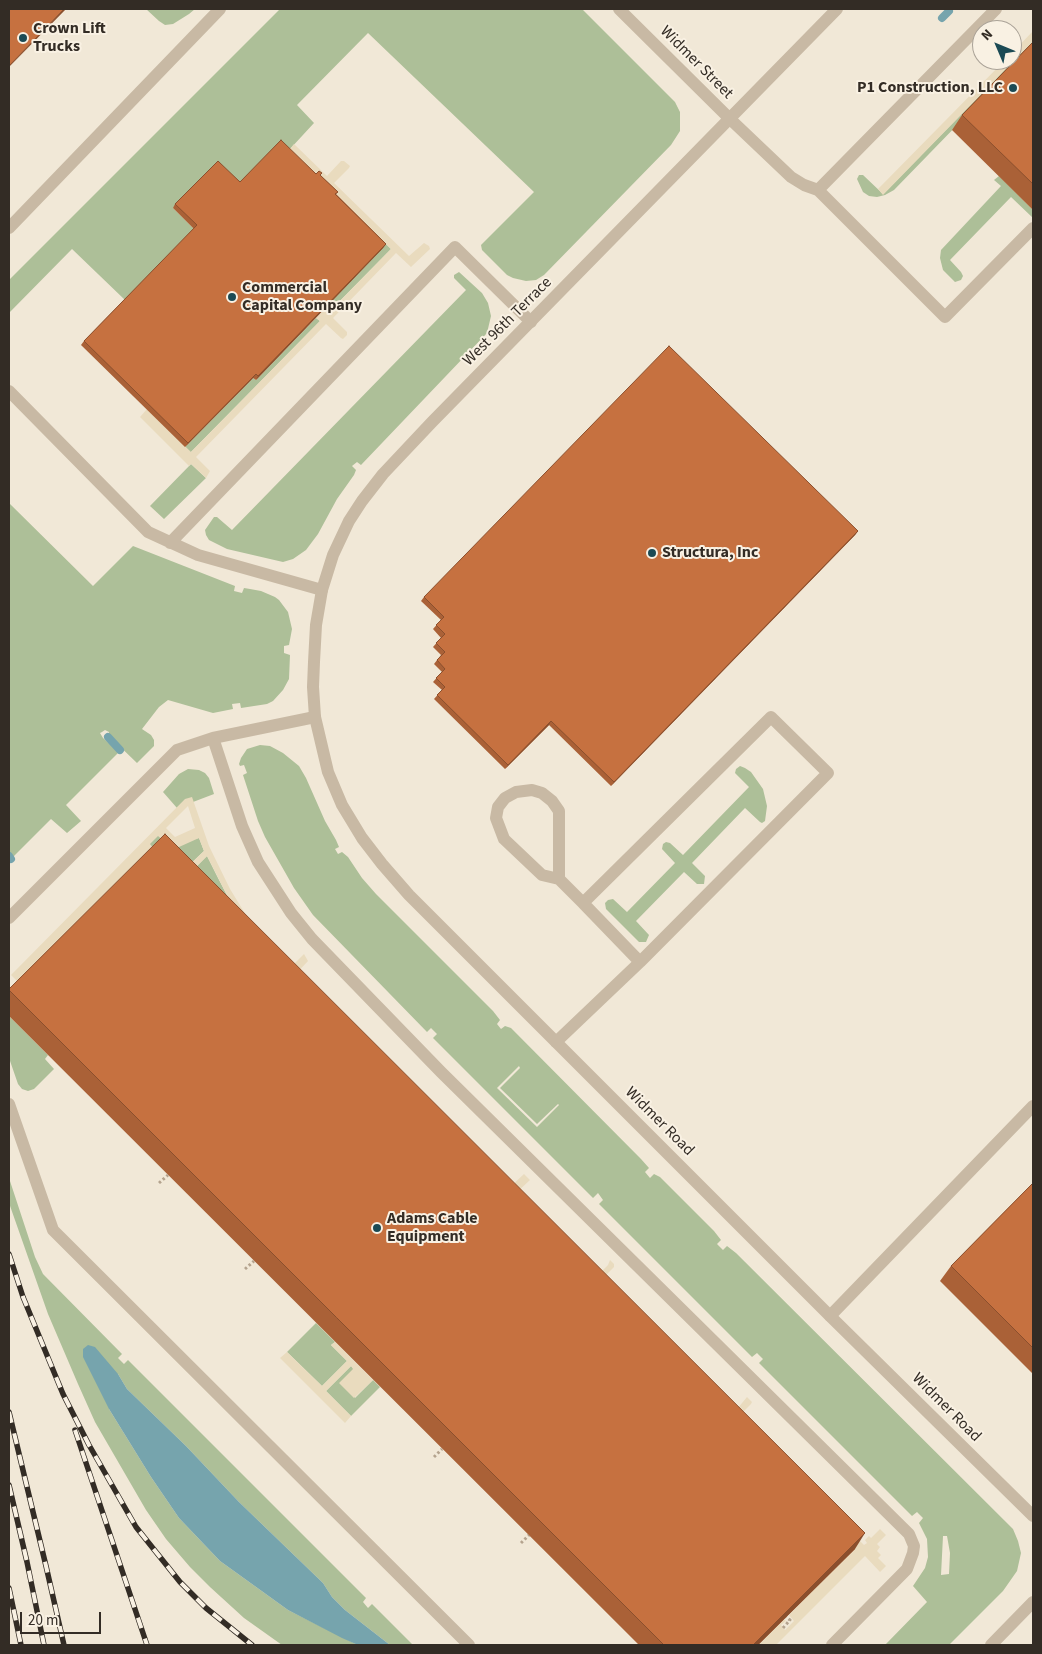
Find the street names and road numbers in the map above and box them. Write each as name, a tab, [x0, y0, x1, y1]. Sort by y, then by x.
street label: Widmer Street	[655, 22, 737, 104]
street label: West 96th Terrace	[460, 274, 556, 370]
street label: Widmer Road	[621, 1084, 697, 1160]
street label: Widmer Road	[908, 1370, 984, 1446]

